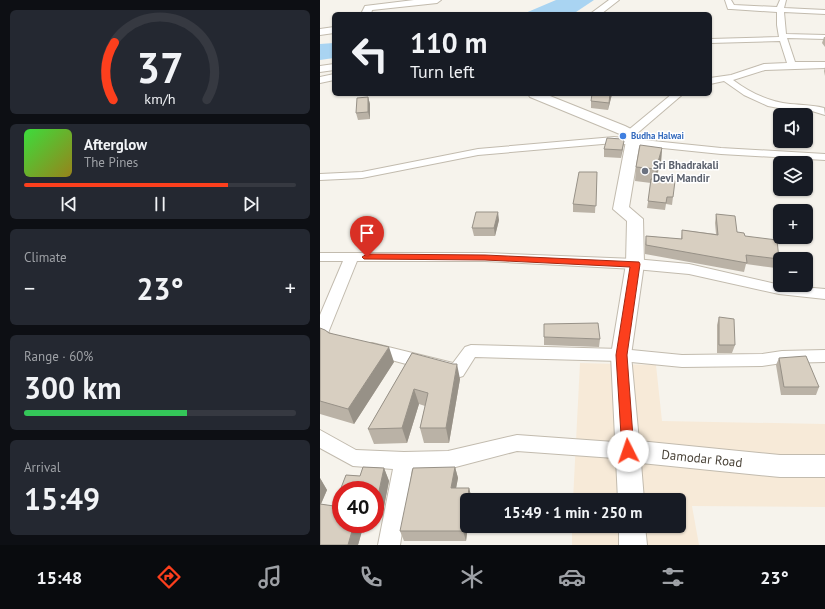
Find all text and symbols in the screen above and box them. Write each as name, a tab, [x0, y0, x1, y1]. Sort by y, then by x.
text: 110 m	[410, 24, 487, 61]
icon: left	[344, 28, 396, 80]
text: 37	[136, 41, 184, 94]
text: Turn left	[410, 60, 475, 83]
text: km/h	[144, 89, 176, 108]
map controls	[773, 108, 813, 292]
button: sound	[773, 108, 813, 148]
place label: Budha Halwai	[631, 130, 684, 141]
marker: Budha Halwai	[618, 131, 628, 141]
text: Afterglow	[84, 135, 147, 154]
text: The Pines	[84, 154, 138, 171]
button: layers	[773, 156, 813, 196]
place label: Sri Bhadrakali Devi Mandir	[653, 158, 719, 185]
marker: Sri Bhadrakali Devi Mandir	[640, 166, 650, 176]
icon: previous	[58, 193, 80, 215]
icon: pause	[149, 193, 171, 215]
icon: next	[240, 193, 262, 215]
button: +	[773, 204, 813, 244]
pin	[350, 216, 384, 257]
icon: arrive	[356, 222, 378, 244]
text: Climate	[24, 249, 67, 266]
button: −	[773, 252, 813, 292]
text: 23°	[136, 269, 184, 308]
text: −	[24, 274, 35, 302]
text: +	[285, 274, 296, 302]
text: Range · 60%	[24, 348, 93, 365]
text: 300 km	[24, 368, 122, 407]
position arrow	[607, 430, 649, 472]
street label: Damodar Road	[661, 446, 743, 471]
text: Arrival	[24, 459, 60, 476]
text: 15:49	[24, 479, 100, 518]
speed limit sign: 40	[332, 481, 384, 533]
text: 15:49 · 1 min · 250 m	[504, 503, 642, 522]
icon: directions	[155, 563, 183, 591]
icon: music	[256, 563, 284, 591]
icon: phone	[357, 563, 385, 591]
icon: climate	[458, 563, 486, 591]
icon: car	[558, 563, 586, 591]
icon: filters	[659, 563, 687, 591]
text: 15:48	[36, 566, 82, 589]
text: 23°	[760, 566, 789, 589]

